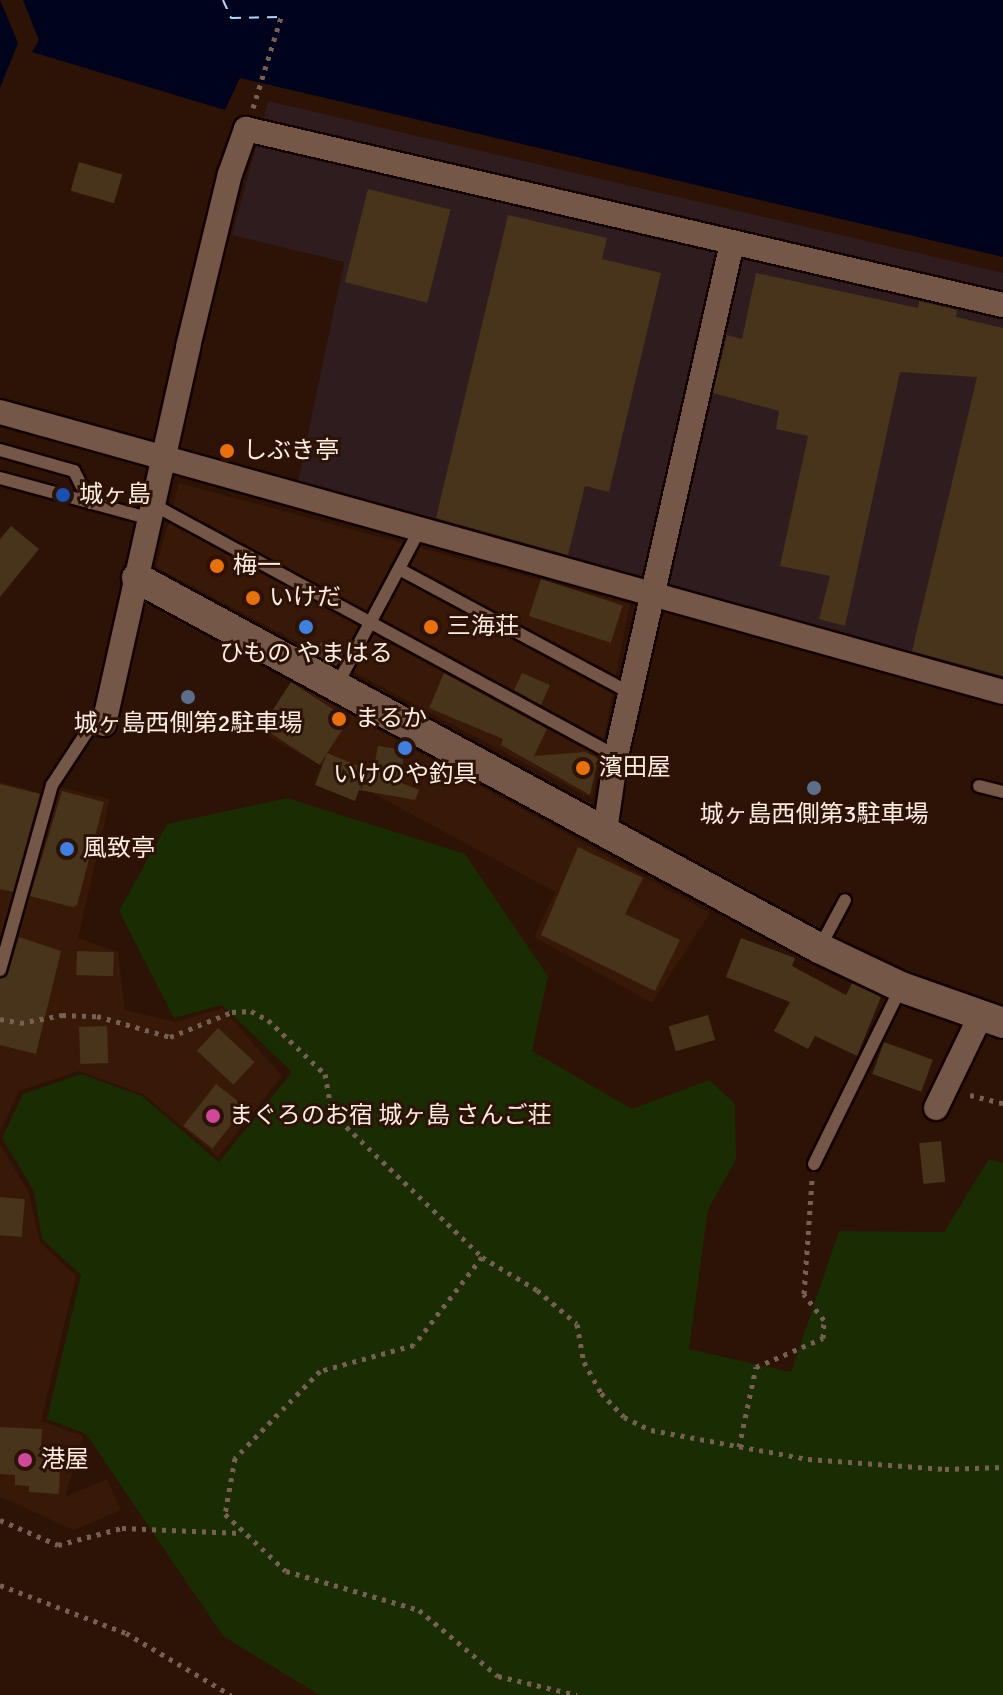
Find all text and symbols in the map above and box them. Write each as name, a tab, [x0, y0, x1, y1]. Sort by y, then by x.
place label: しぶき亭	[243, 437, 339, 465]
marker: しぶき亭	[218, 442, 236, 460]
place label: 城ヶ島	[79, 481, 151, 509]
marker: 城ヶ島	[54, 486, 72, 504]
place label: 梅一	[233, 552, 281, 580]
marker: 梅一	[208, 557, 226, 575]
place label: いけだ	[269, 584, 341, 612]
marker: いけだ	[244, 589, 262, 607]
place label: 三海荘	[447, 613, 519, 641]
marker: ひもの やまはる	[297, 618, 315, 636]
marker: 三海荘	[422, 618, 440, 636]
place label: ひもの やまはる	[219, 640, 393, 668]
marker: 城ヶ島西側第2駐車場	[179, 688, 197, 706]
place label: まるか	[355, 705, 427, 733]
place label: 城ヶ島西側第2駐車場	[74, 710, 302, 738]
marker: まるか	[330, 710, 348, 728]
marker: いけのや釣具	[396, 739, 414, 757]
place label: 濱田屋	[599, 754, 671, 782]
marker: 濱田屋	[574, 759, 592, 777]
place label: いけのや釣具	[333, 761, 477, 789]
marker: 城ヶ島西側第3駐車場	[805, 779, 823, 797]
place label: 城ヶ島西側第3駐車場	[700, 801, 928, 829]
place label: 風致亭	[83, 835, 155, 863]
marker: 風致亭	[58, 840, 76, 858]
place label: まぐろのお宿 城ヶ島 さんご荘	[229, 1102, 552, 1130]
marker: まぐろのお宿 城ヶ島 さんご荘	[204, 1107, 222, 1125]
place label: 港屋	[41, 1446, 89, 1474]
marker: 港屋	[16, 1451, 34, 1469]

